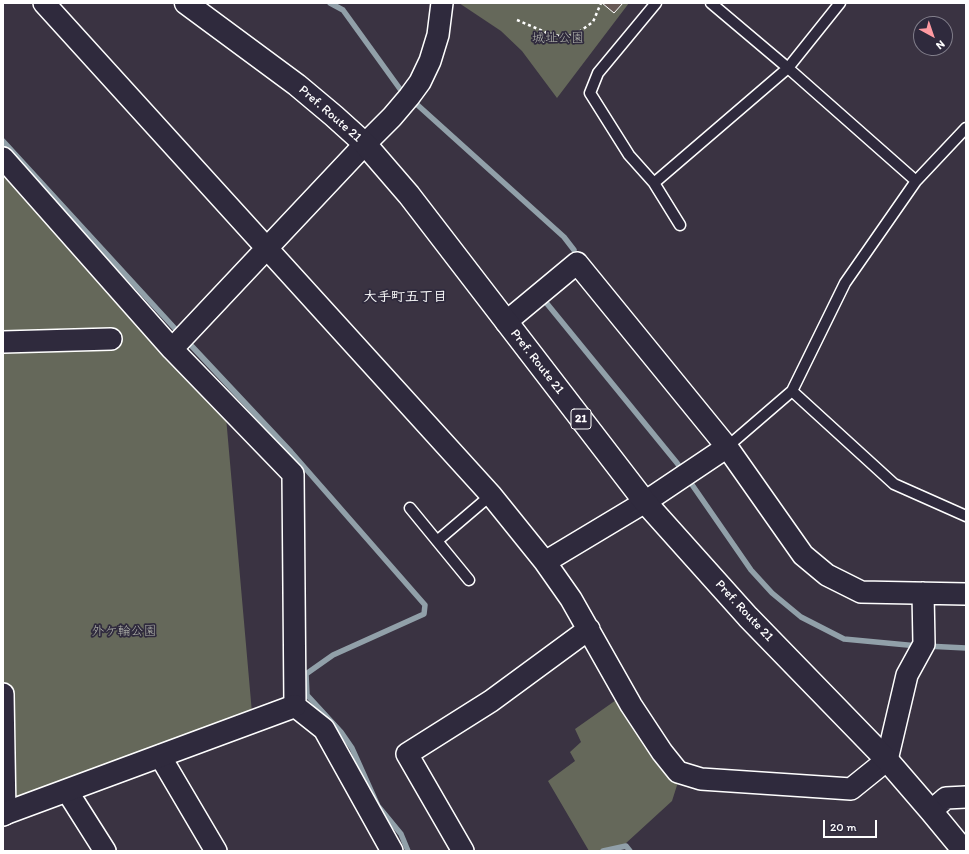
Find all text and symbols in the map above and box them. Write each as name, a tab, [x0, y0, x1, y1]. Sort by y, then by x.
north arrow	[913, 16, 953, 56]
park label: 城址公園	[532, 31, 584, 47]
text: N	[933, 37, 947, 52]
street label: Pref. Route 21	[295, 82, 365, 146]
district label: 大手町五丁目	[363, 289, 447, 305]
street label: Pref. Route 21	[507, 326, 567, 398]
road number: 21	[571, 409, 591, 429]
street label: Pref. Route 21	[712, 577, 776, 645]
park label: 外ケ輪公園	[92, 624, 156, 640]
scale bar	[825, 812, 879, 838]
text: 20 m	[830, 820, 857, 834]

